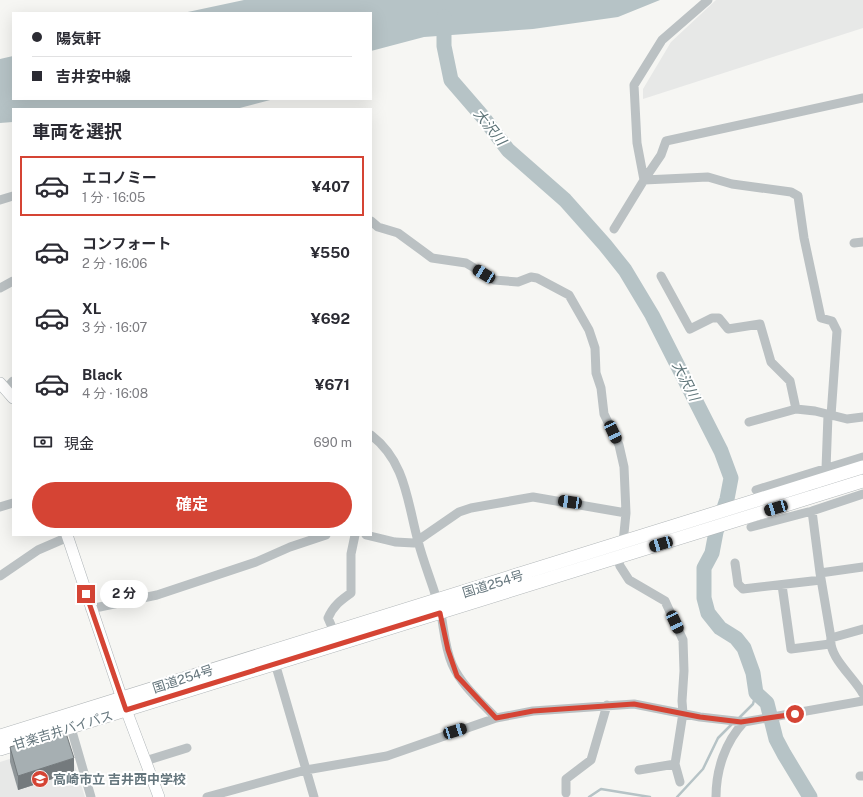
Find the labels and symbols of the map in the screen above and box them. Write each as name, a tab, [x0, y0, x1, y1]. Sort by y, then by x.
water label: 大沢川	[471, 106, 511, 150]
car	[471, 263, 497, 285]
water label: 大沢川	[669, 359, 704, 405]
car	[602, 419, 624, 445]
car	[557, 494, 583, 510]
car	[763, 499, 789, 517]
car	[648, 535, 674, 553]
street label: 国道254号	[461, 568, 525, 600]
callout: 2 分	[100, 580, 148, 608]
route end	[77, 585, 95, 603]
car	[664, 609, 686, 635]
street label: 国道254号	[151, 662, 215, 696]
route start	[786, 705, 804, 723]
street label: 甘楽吉井バイパス	[11, 708, 115, 752]
car	[442, 722, 468, 740]
school or university icon: 高崎市立 吉井西中学校	[30, 769, 50, 789]
place label: 高崎市立 吉井西中学校	[53, 772, 186, 787]

